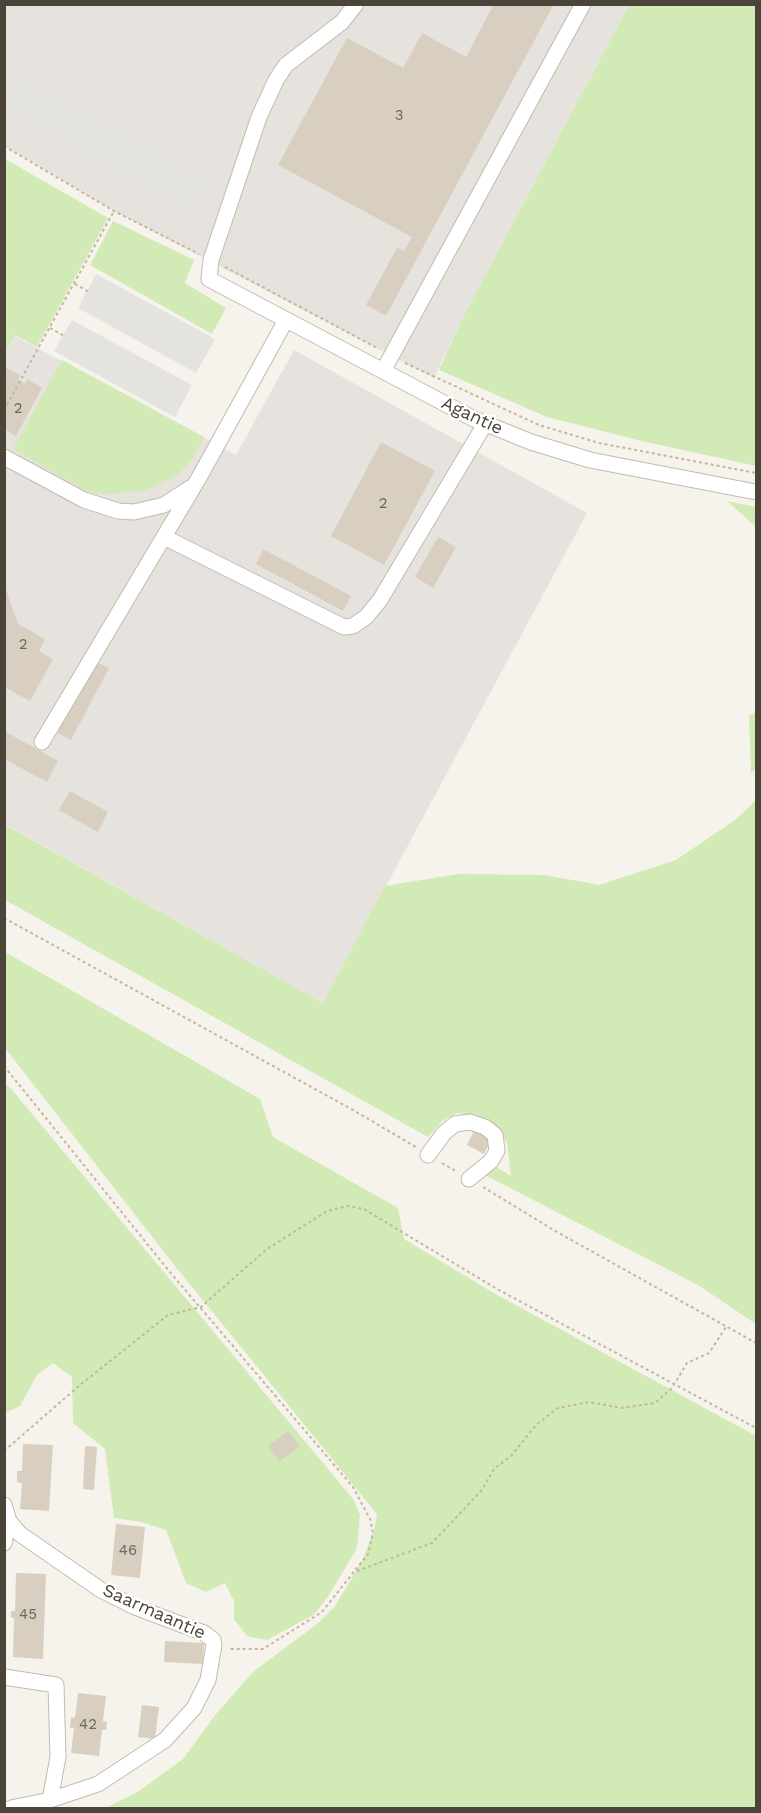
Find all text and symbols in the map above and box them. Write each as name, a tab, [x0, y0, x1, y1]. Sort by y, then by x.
house number: 3	[395, 107, 403, 125]
street label: Agantie	[438, 392, 506, 440]
house number: 2	[14, 400, 22, 418]
house number: 2	[379, 495, 387, 513]
house number: 2	[19, 636, 27, 654]
house number: 46	[119, 1542, 137, 1560]
street label: Saarmaantie	[99, 1580, 209, 1644]
house number: 45	[19, 1606, 37, 1624]
house number: 42	[79, 1716, 97, 1734]

